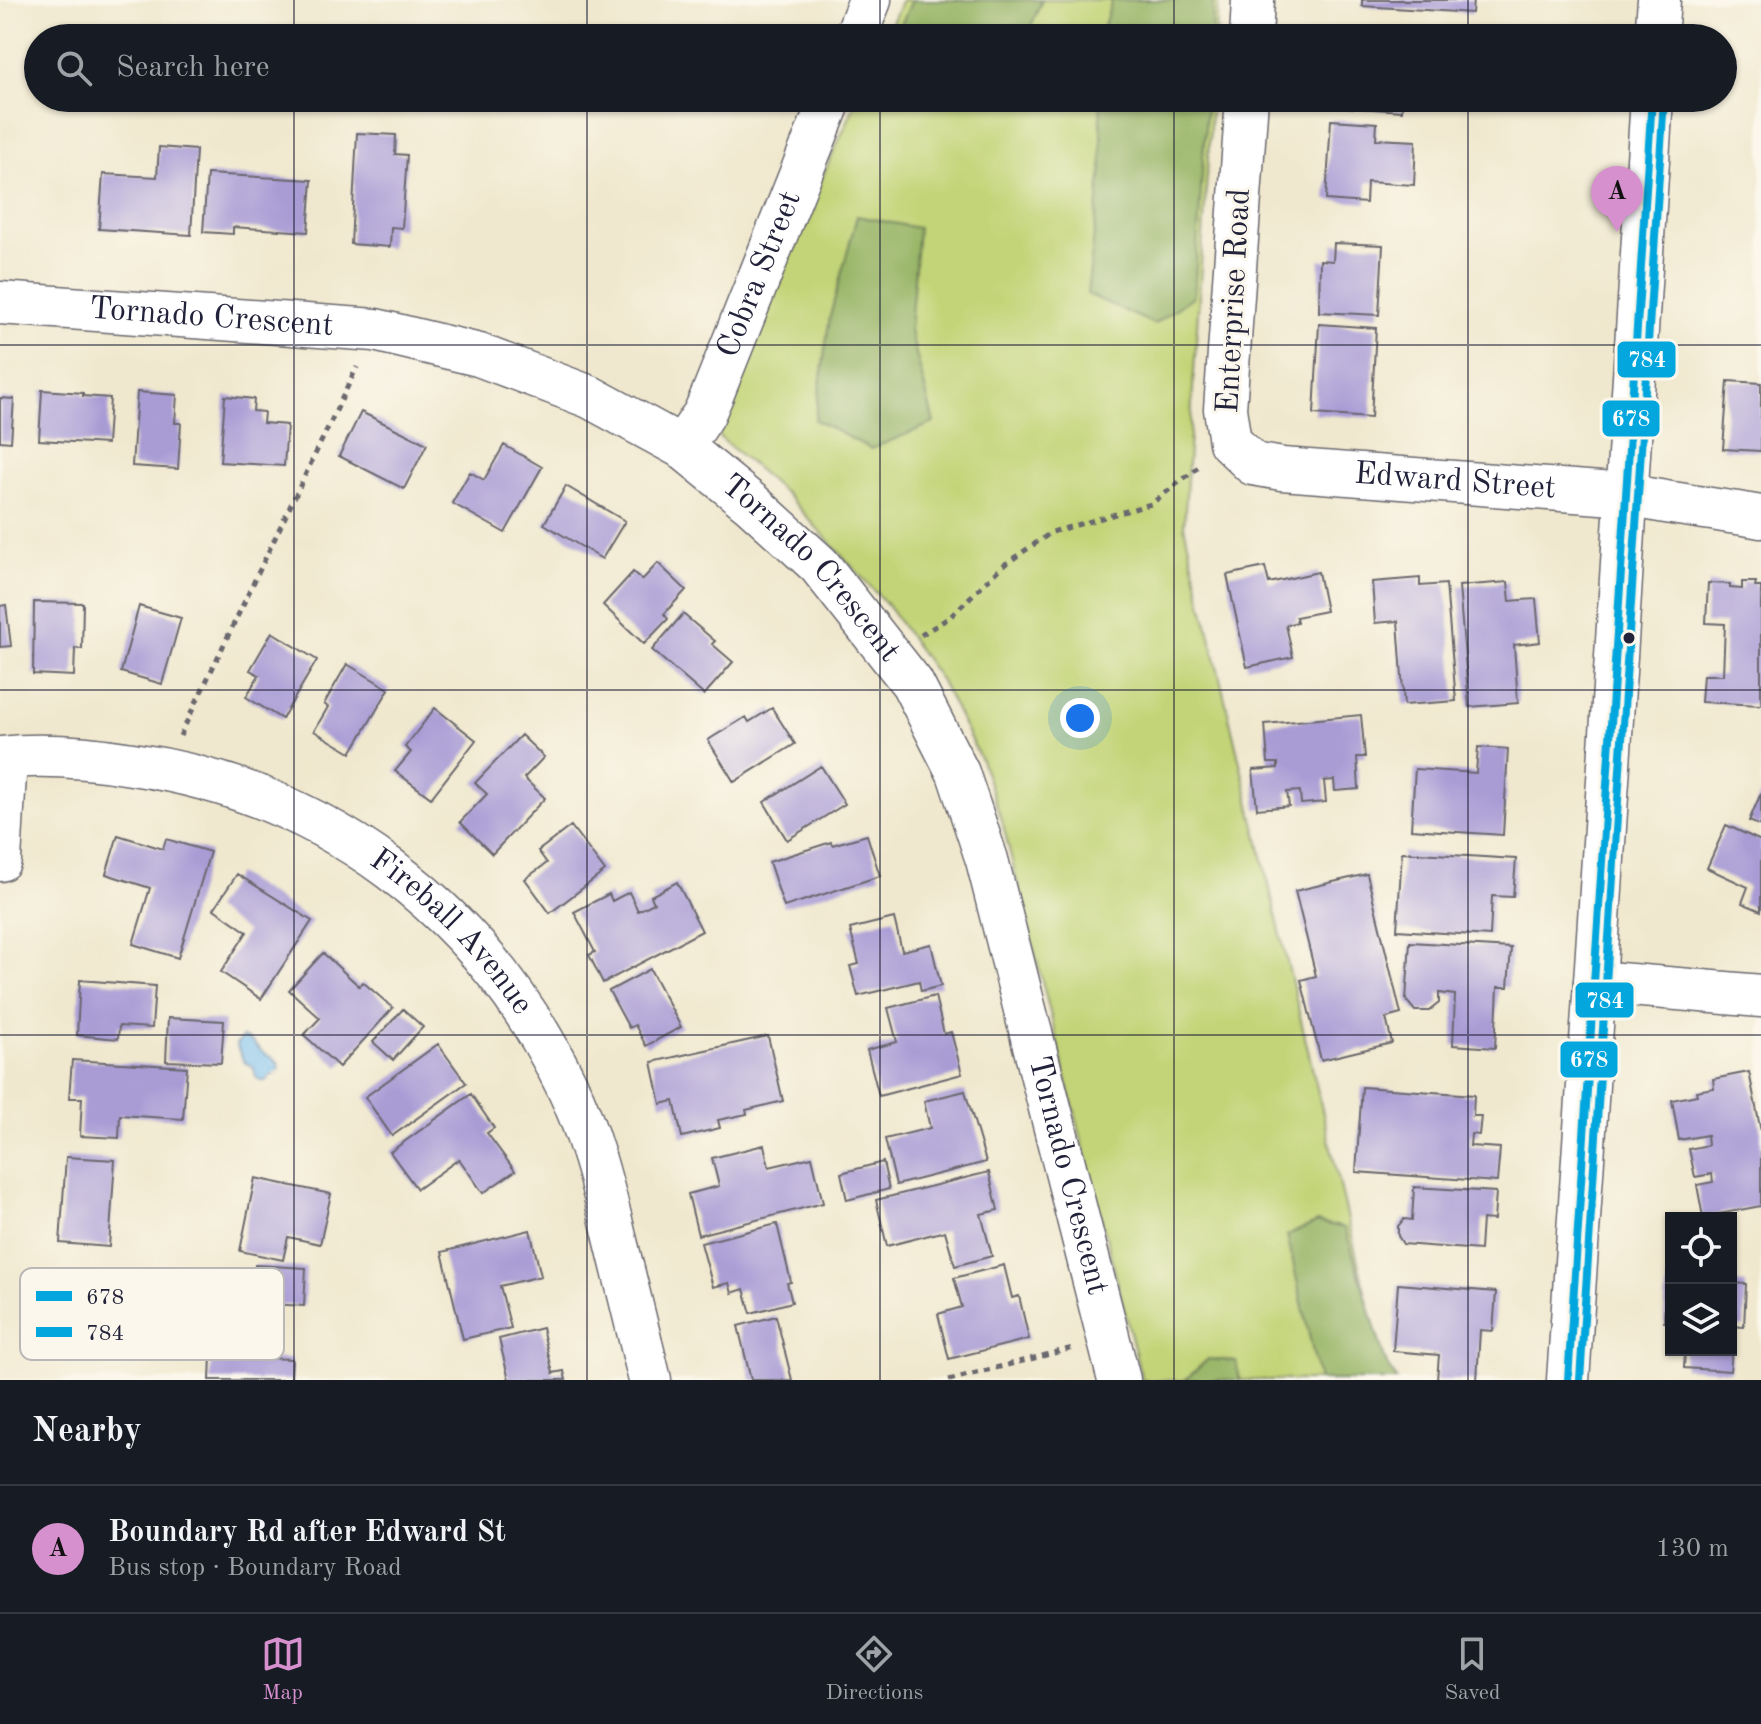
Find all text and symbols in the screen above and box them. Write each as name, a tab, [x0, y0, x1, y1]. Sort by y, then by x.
search box	[24, 24, 1737, 112]
icon: search	[52, 46, 96, 90]
text: Search here	[116, 53, 270, 83]
pin: A	[1591, 166, 1643, 232]
street label: Cobra Street	[713, 187, 808, 362]
street label: Enterprise Road	[1213, 188, 1257, 414]
street label: Tornado Crescent	[88, 293, 335, 343]
line badge: 784	[1616, 340, 1677, 379]
text: 784	[1628, 350, 1666, 372]
line badge: 678	[1601, 399, 1661, 438]
text: 678	[1612, 409, 1650, 431]
street label: Edward Street	[1353, 458, 1557, 506]
street label: Tornado Crescent	[715, 470, 905, 668]
unlabelled marker	[1621, 630, 1637, 646]
your location	[1060, 698, 1100, 738]
street label: Fireball Avenue	[364, 844, 538, 1021]
line badge: 784	[1574, 981, 1635, 1019]
text: 784	[1586, 991, 1624, 1013]
line badge: 678	[1559, 1040, 1619, 1079]
text: 678	[1570, 1050, 1608, 1072]
street label: Tornado Crescent	[1022, 1053, 1113, 1298]
map controls	[1665, 1212, 1737, 1356]
button: locate	[1665, 1212, 1737, 1284]
legend	[20, 1268, 284, 1360]
button: layers	[1665, 1284, 1737, 1356]
text: 678	[86, 1287, 124, 1309]
text: 784	[86, 1323, 124, 1345]
text: Nearby	[32, 1415, 142, 1449]
text: Boundary Rd after Edward St	[108, 1518, 506, 1548]
text: A	[48, 1536, 68, 1562]
text: 130 m	[1656, 1536, 1729, 1562]
text: Bus stop · Boundary Road	[108, 1555, 402, 1581]
tab: Map	[261, 1632, 305, 1707]
tab: Directions	[826, 1632, 923, 1707]
tab: Saved	[1444, 1632, 1500, 1707]

